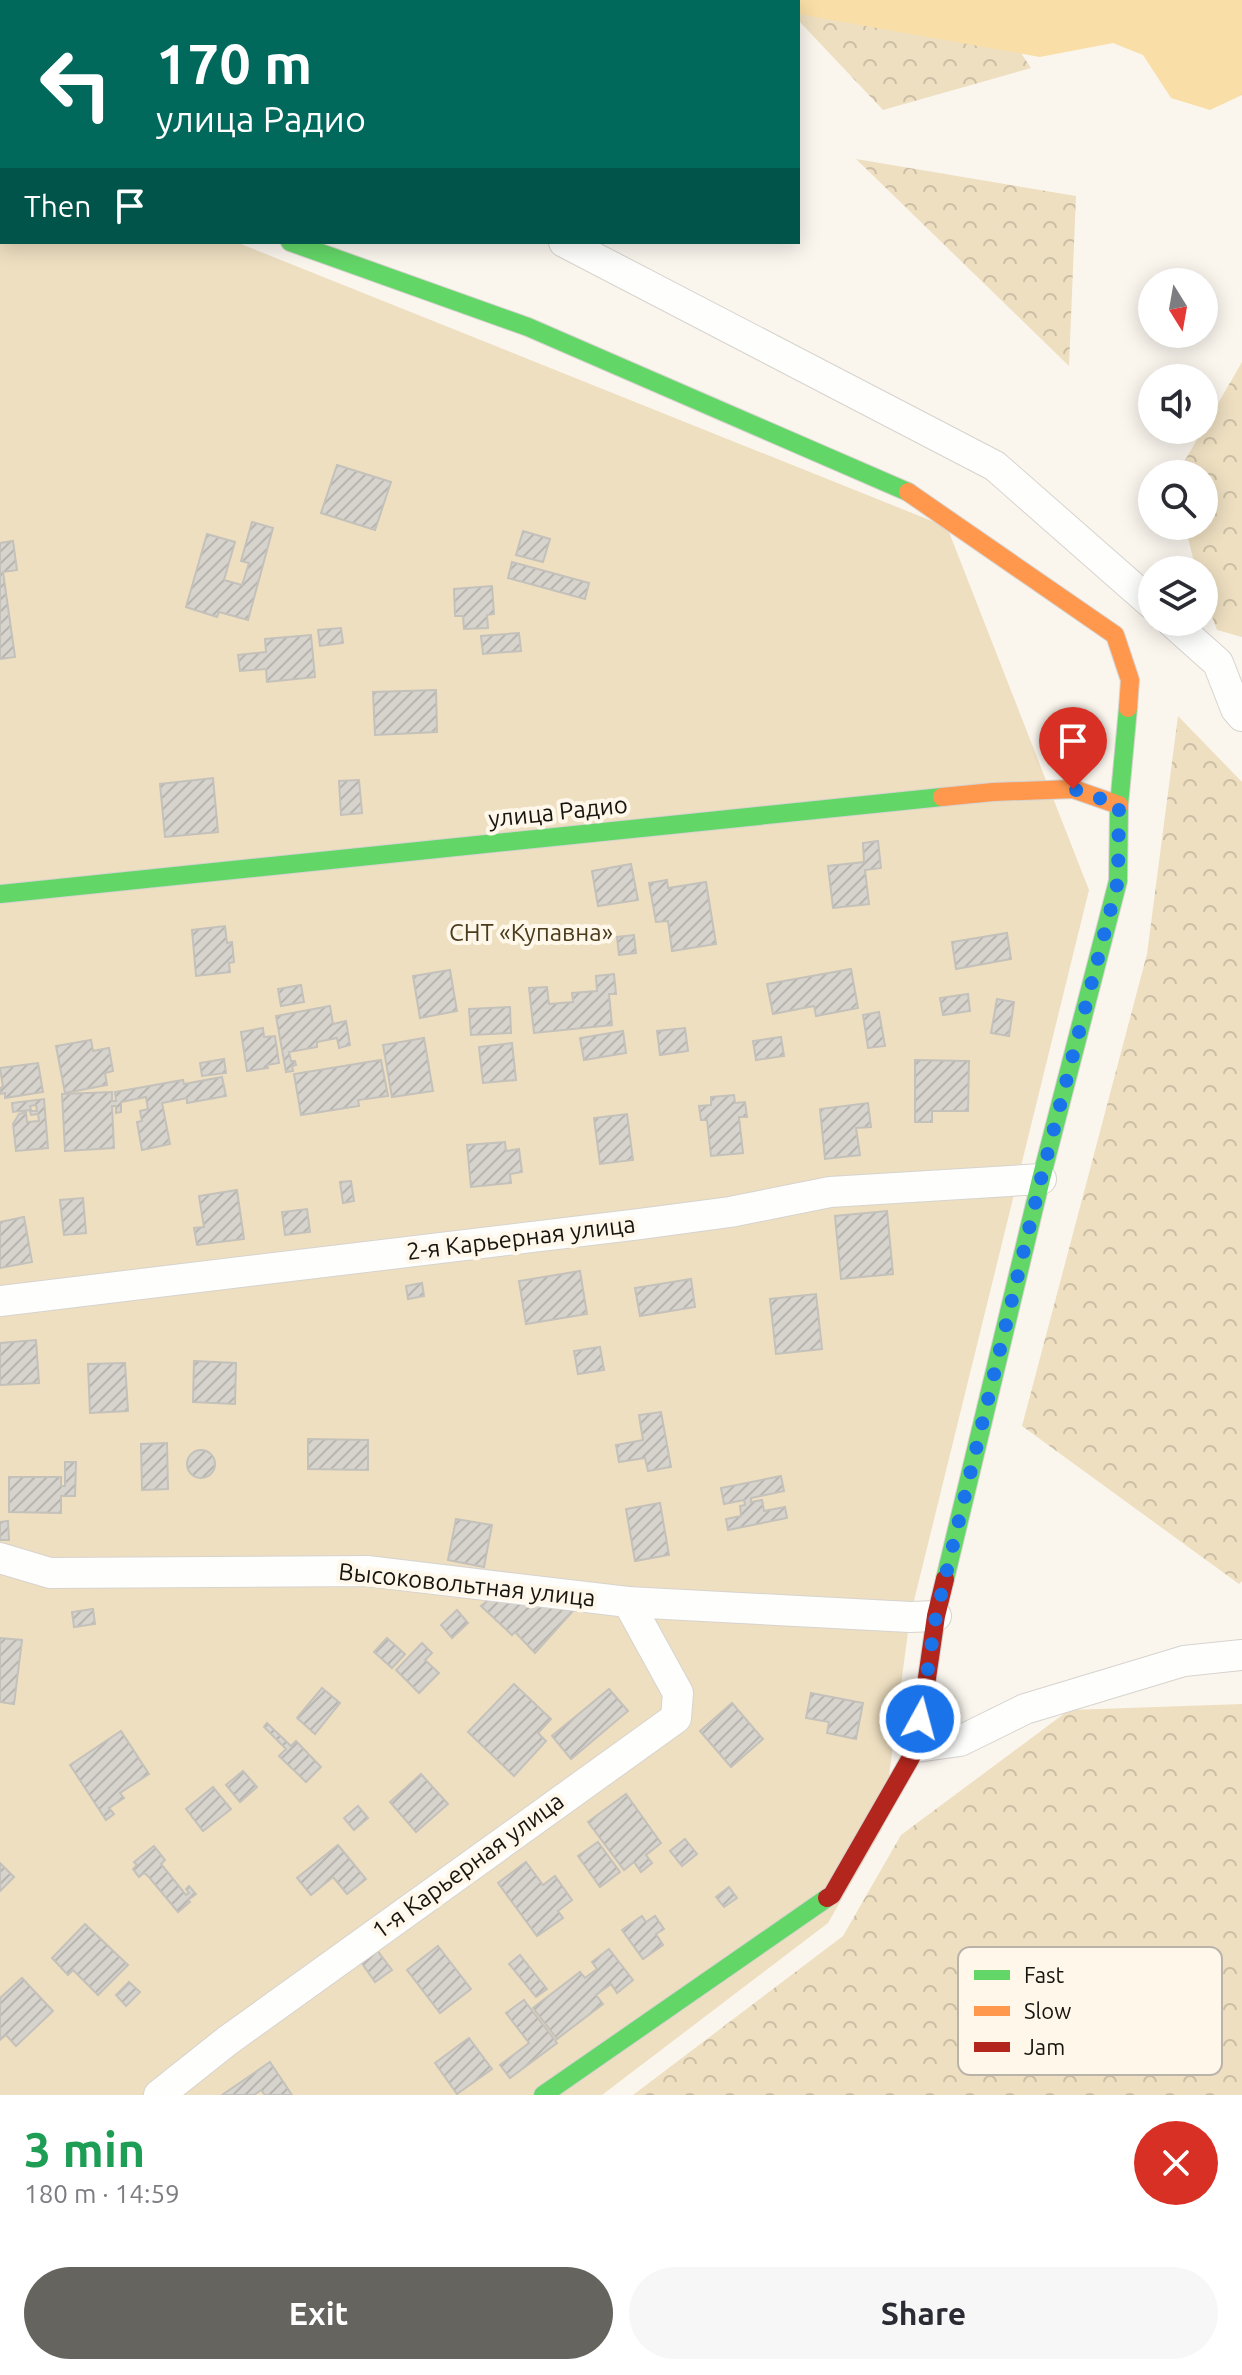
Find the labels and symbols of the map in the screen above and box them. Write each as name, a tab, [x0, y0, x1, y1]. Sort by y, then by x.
north arrow	[1138, 268, 1218, 348]
pin	[1039, 707, 1107, 789]
street label: улица Радио	[487, 791, 629, 832]
park label: СНТ «Купавна»	[449, 919, 613, 946]
street label: 2-я Карьерная улица	[405, 1210, 637, 1265]
street label: Высоковольтная улица	[337, 1558, 597, 1611]
position arrow	[878, 1677, 962, 1761]
street label: 1-я Карьерная улица	[367, 1787, 569, 1944]
legend	[958, 1947, 1222, 2075]
text: Fast	[1024, 1962, 1065, 1987]
text: Slow	[1024, 1998, 1071, 2023]
text: Jam	[1024, 2034, 1065, 2059]

